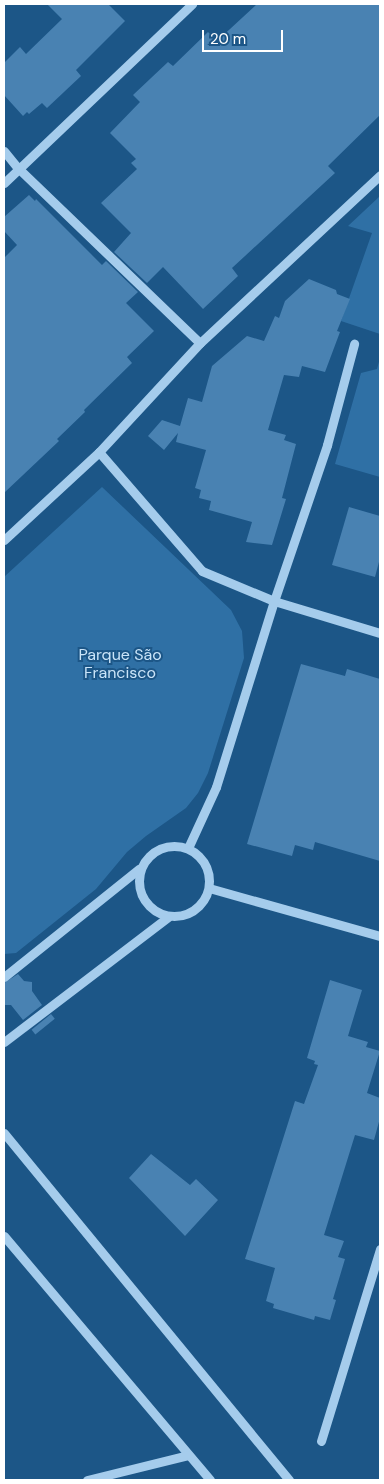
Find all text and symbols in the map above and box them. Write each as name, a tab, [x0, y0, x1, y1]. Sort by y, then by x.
scale bar	[204, 20, 285, 52]
text: 20 m	[210, 29, 246, 49]
park label: Parque São Francisco	[78, 645, 162, 683]

